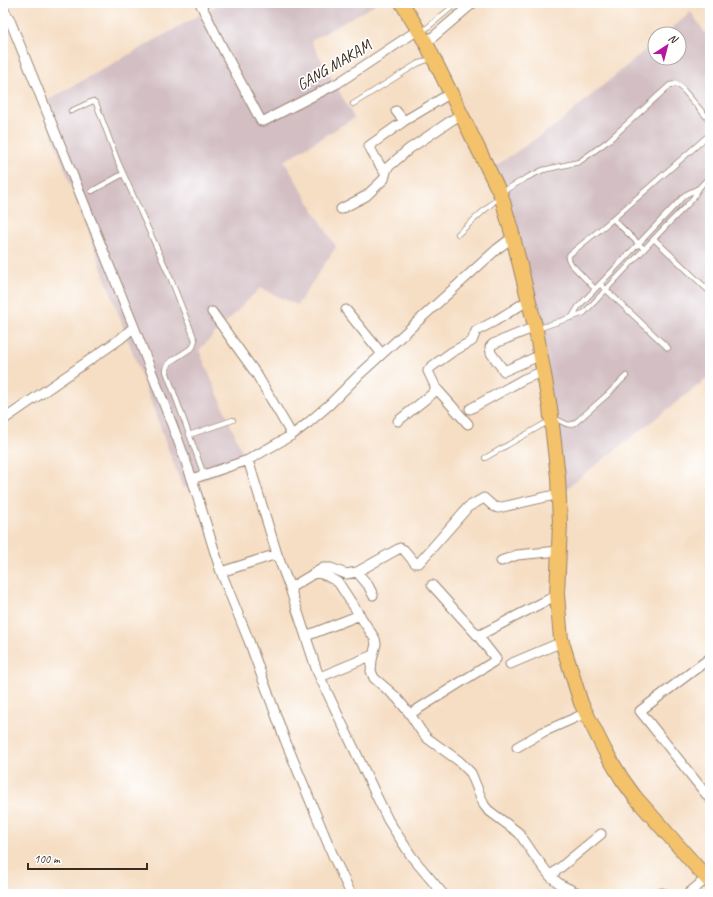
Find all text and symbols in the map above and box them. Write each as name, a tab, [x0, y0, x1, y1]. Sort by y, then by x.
north arrow	[647, 26, 687, 66]
text: N	[666, 30, 682, 47]
street label: GANG MAKAM	[293, 34, 376, 95]
scale bar	[28, 845, 147, 871]
text: 100 m	[34, 851, 61, 867]

